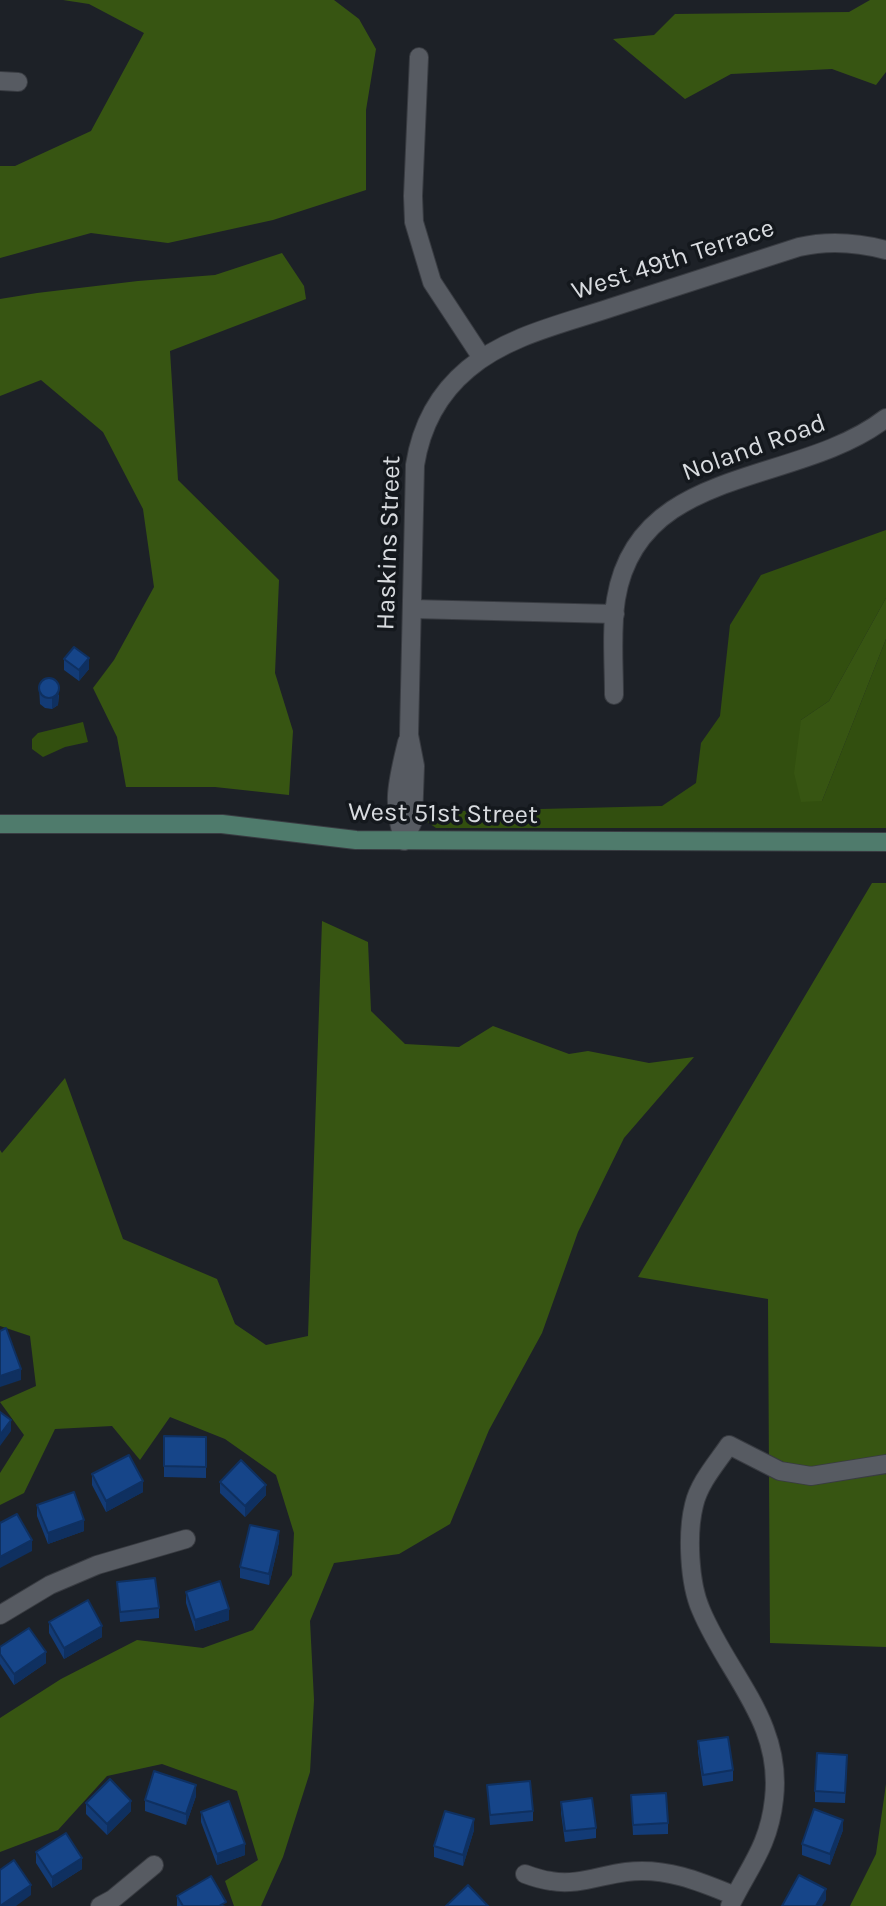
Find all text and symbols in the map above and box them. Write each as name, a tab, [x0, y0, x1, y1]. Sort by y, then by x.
street label: West 49th Terrace	[568, 213, 778, 307]
street label: Noland Road	[678, 408, 830, 488]
street label: Haskins Street	[370, 455, 408, 631]
street label: West 51st Street	[348, 797, 538, 831]

